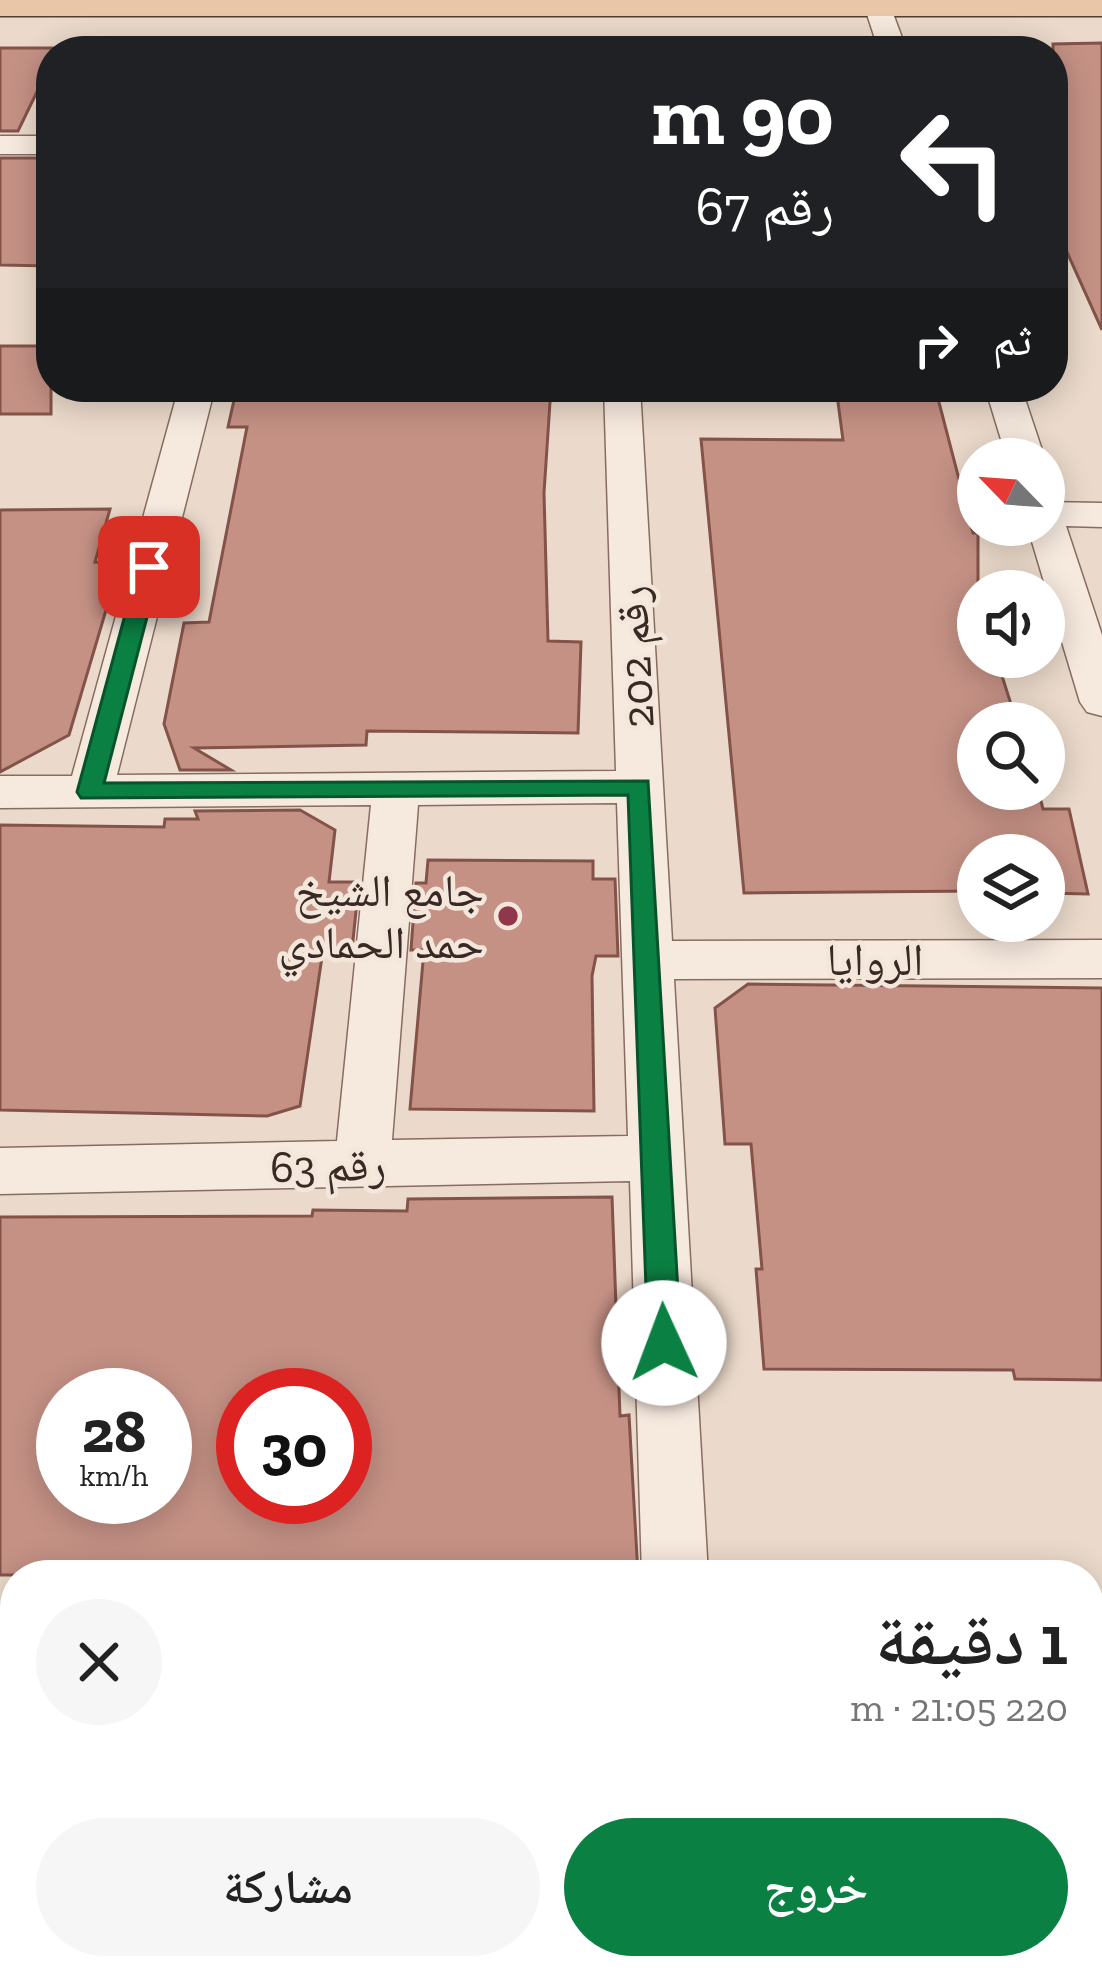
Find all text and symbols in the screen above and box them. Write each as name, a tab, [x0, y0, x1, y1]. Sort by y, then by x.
text: 90 m	[651, 65, 834, 166]
icon: left	[876, 84, 1032, 240]
text: رقم 67	[696, 174, 834, 239]
icon: right	[903, 312, 969, 378]
text: ثم	[993, 313, 1032, 367]
north arrow	[957, 438, 1065, 546]
map controls	[957, 438, 1065, 942]
pin	[98, 516, 200, 618]
icon: arrive	[116, 534, 182, 600]
button: sound	[957, 570, 1065, 678]
street label: رقم 202	[604, 584, 668, 730]
button: search	[957, 702, 1065, 810]
button: layers	[957, 834, 1065, 942]
place label: جامع الشيخ حمد الحمادي	[279, 864, 484, 978]
marker: جامع الشيخ حمد الحمادي	[495, 903, 521, 929]
street label: الروايا	[826, 933, 924, 987]
street label: رقم 63	[269, 1138, 387, 1196]
position arrow	[601, 1280, 727, 1406]
speed limit sign: 30	[216, 1368, 372, 1524]
text: 28	[82, 1395, 146, 1467]
text: km/h	[80, 1458, 148, 1494]
text: 1 دقيقة	[875, 1596, 1068, 1682]
button: close	[36, 1599, 162, 1725]
text: 220 m · 21:05	[850, 1684, 1068, 1731]
button: مشاركة	[36, 1818, 540, 1956]
button: خروج	[564, 1818, 1068, 1956]

